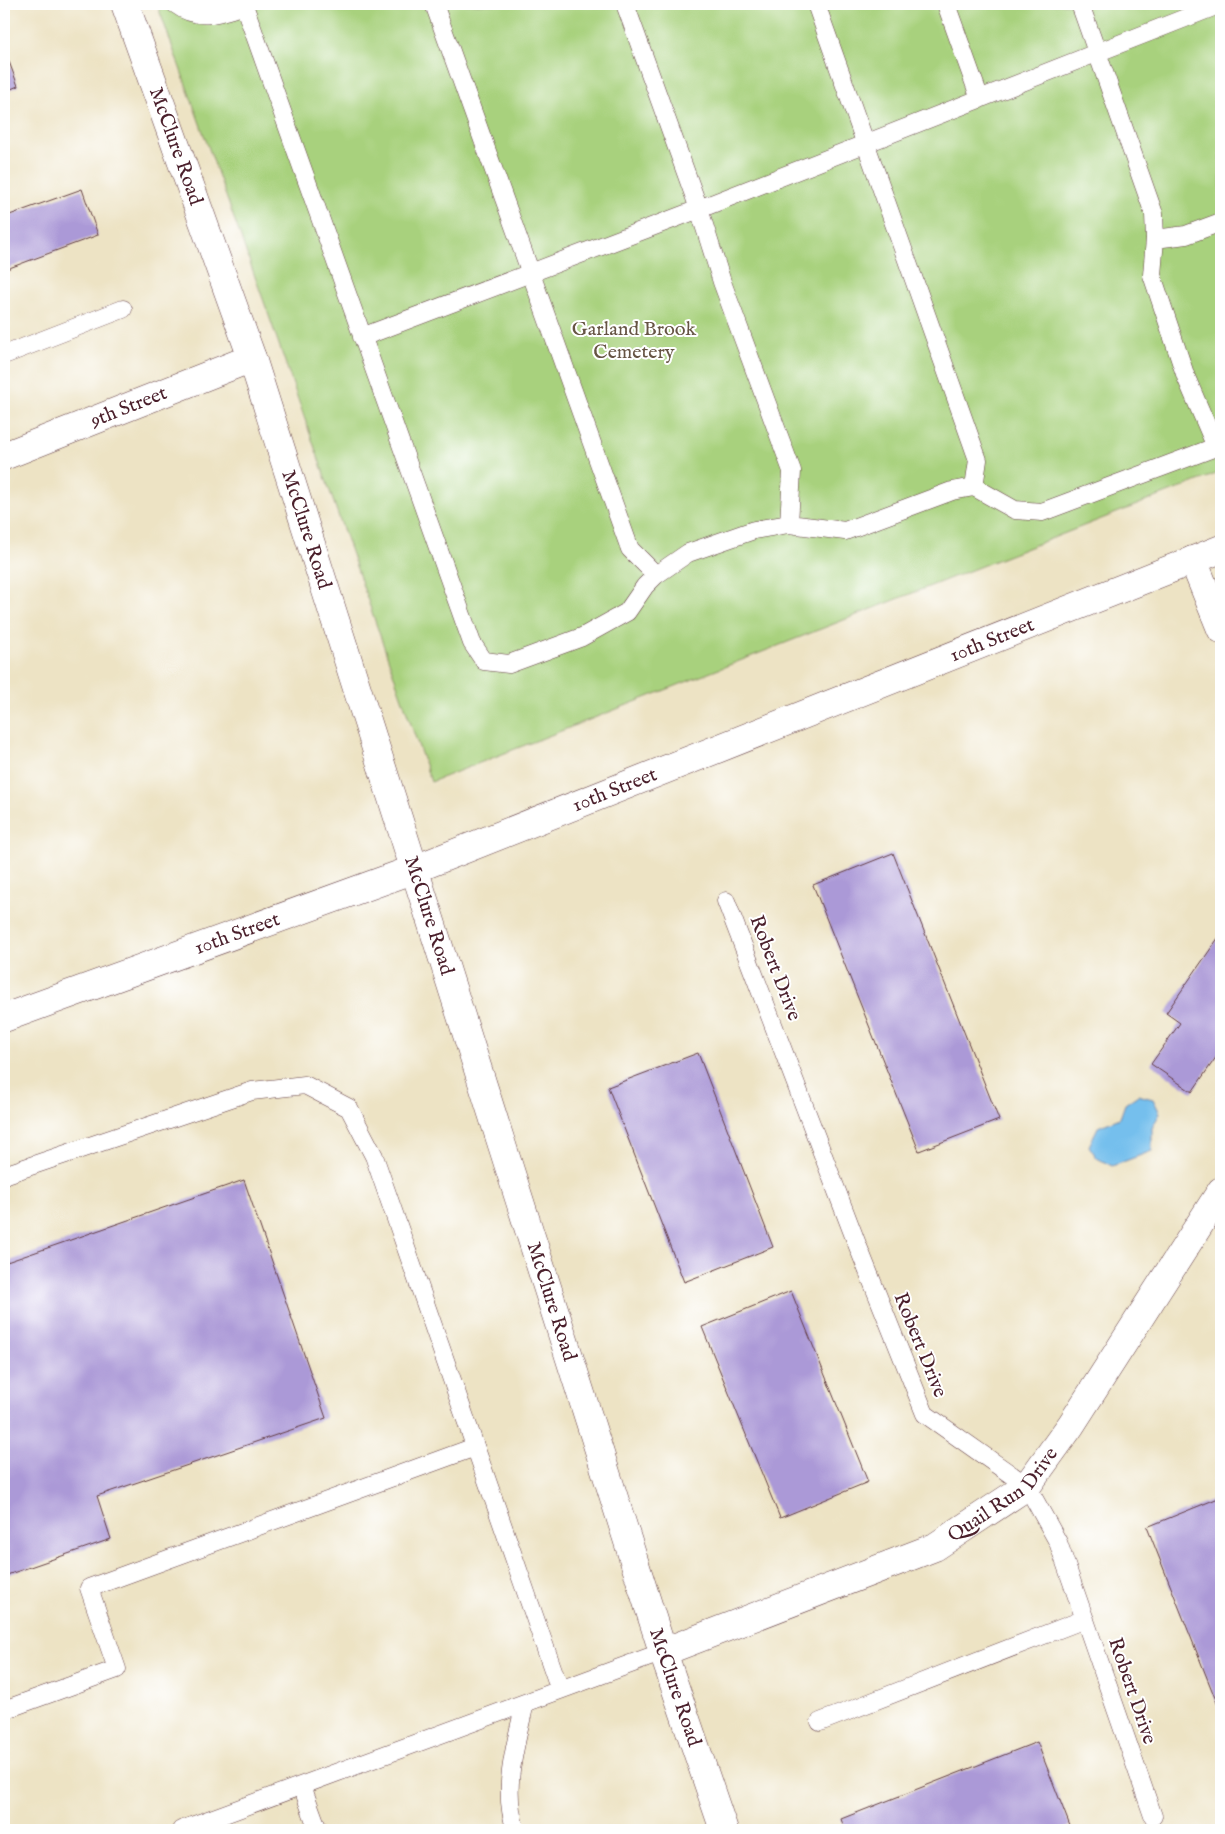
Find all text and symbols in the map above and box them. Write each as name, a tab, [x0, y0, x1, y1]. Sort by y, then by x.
street label: McClure Road	[143, 84, 209, 209]
park label: Garland Brook Cemetery	[572, 317, 697, 365]
street label: 9th Street	[86, 380, 171, 434]
street label: McClure Road	[276, 467, 337, 592]
street label: 10th Street	[946, 612, 1038, 668]
street label: 10th Street	[569, 762, 661, 818]
street label: McClure Road	[398, 853, 460, 978]
street label: 10th Street	[191, 907, 283, 960]
street label: Robert Drive	[743, 912, 807, 1024]
street label: McClure Road	[521, 1239, 582, 1364]
street label: Robert Drive	[888, 1289, 952, 1401]
street label: Quail Run Drive	[943, 1442, 1063, 1548]
street label: McClure Road	[644, 1625, 707, 1750]
street label: Robert Drive	[1102, 1634, 1162, 1748]

